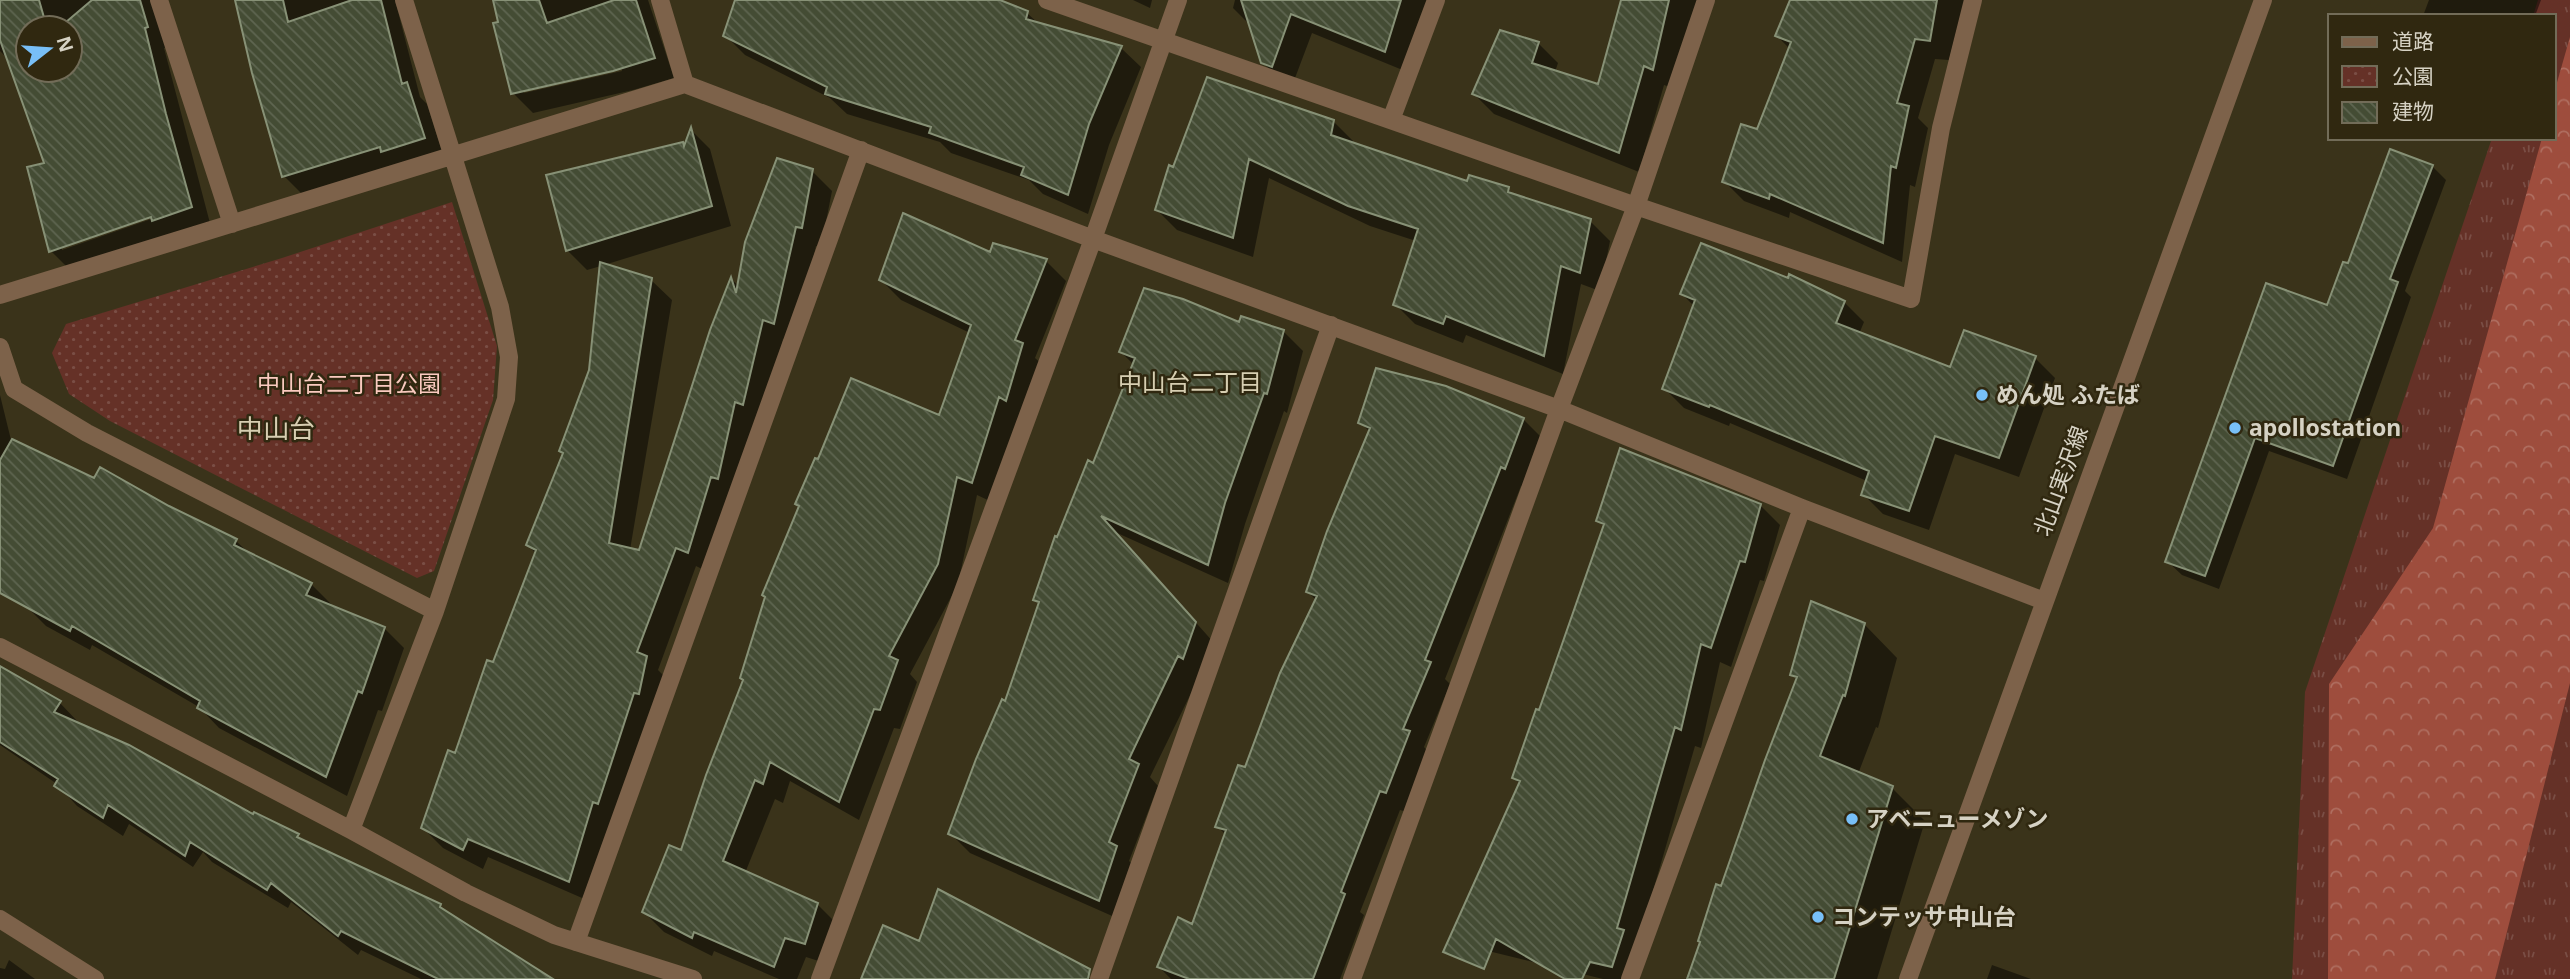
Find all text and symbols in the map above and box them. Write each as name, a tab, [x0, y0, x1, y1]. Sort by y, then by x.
north arrow	[14, 14, 84, 84]
legend	[2328, 14, 2556, 140]
text: 道路	[2392, 27, 2434, 55]
text: N	[51, 33, 80, 55]
text: 公園	[2392, 62, 2434, 90]
text: 建物	[2392, 97, 2434, 125]
district label: 中山台二丁目	[1118, 365, 1262, 398]
park label: 中山台二丁目公園	[257, 367, 441, 399]
place label: めん処 ふたば	[1996, 378, 2140, 410]
marker: めん処 ふたば	[1974, 387, 1990, 403]
district label: 中山台	[237, 410, 315, 446]
place label: apollostation	[2249, 411, 2401, 443]
marker: apollostation	[2227, 420, 2243, 436]
street label: 北山実沢線	[2025, 421, 2095, 540]
place label: アベニューメゾン	[1866, 802, 2049, 834]
marker: アベニューメゾン	[1844, 811, 1860, 827]
place label: コンテッサ中山台	[1832, 900, 2016, 932]
marker: コンテッサ中山台	[1810, 909, 1826, 925]

